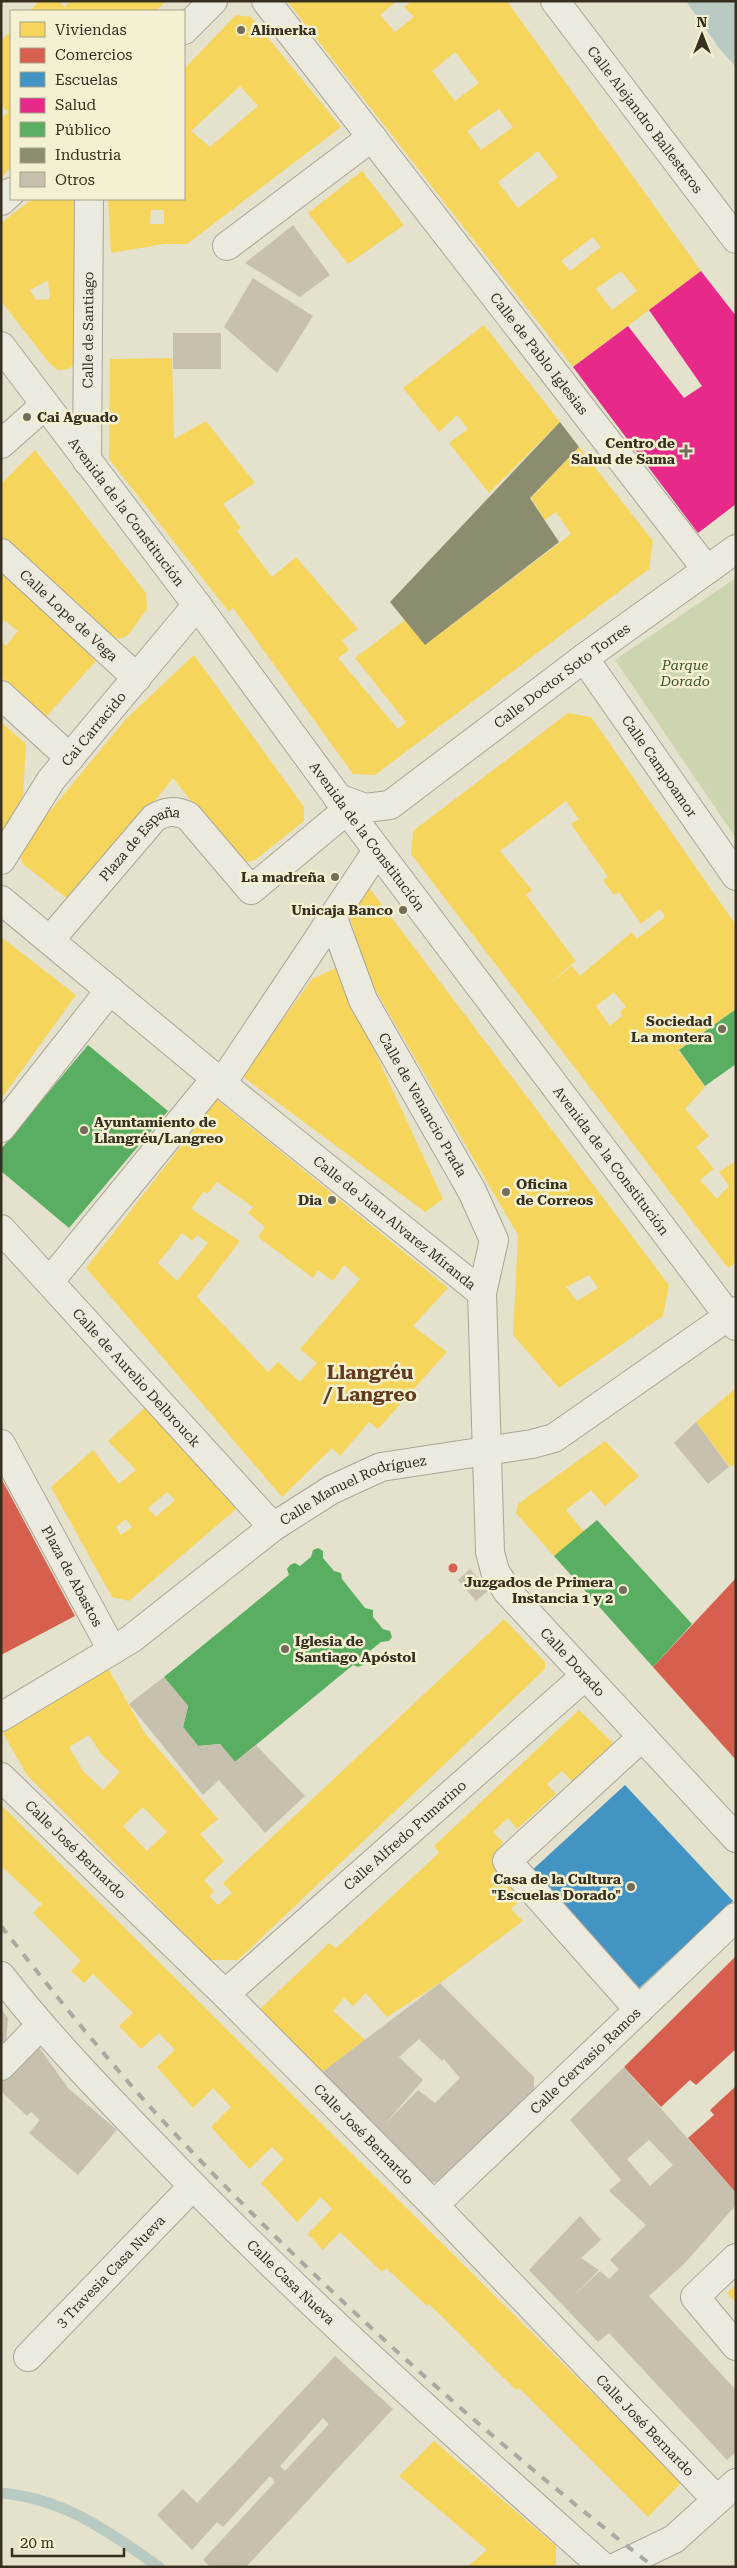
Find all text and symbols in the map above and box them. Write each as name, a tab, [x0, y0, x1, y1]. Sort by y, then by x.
legend	[10, 10, 185, 200]
north arrow	[677, 10, 727, 60]
text: N	[697, 14, 708, 30]
text: Viviendas	[55, 21, 127, 39]
place label: Alimerka	[251, 22, 317, 38]
marker: Alimerka	[235, 24, 247, 36]
street label: Calle Alejandro Ballesteros	[584, 43, 706, 197]
text: Comercios	[55, 46, 132, 64]
text: Escuelas	[55, 71, 118, 89]
text: Salud	[55, 96, 97, 114]
text: Público	[55, 121, 111, 139]
text: Industria	[55, 146, 121, 164]
text: Otros	[55, 171, 95, 189]
street label: Calle de Santiago	[80, 272, 96, 388]
street label: Calle de Pablo Iglesias	[487, 289, 592, 418]
place label: Cai Aguado	[37, 409, 118, 425]
marker: Cai Aguado	[21, 411, 33, 423]
street label: Avenida de la Constitución	[65, 434, 188, 589]
place label: Centro de Salud de Sama	[571, 435, 676, 467]
marker: Centro de Salud de Sama	[679, 444, 693, 458]
street label: Calle Lope de Vega	[16, 566, 121, 665]
street label: Calle Doctor Soto Torres	[491, 620, 633, 731]
park label: Parque Dorado	[659, 657, 710, 689]
street label: Cai Carracido	[58, 688, 129, 769]
street label: Calle Campoamor	[619, 712, 701, 820]
street label: Avenida de la Constitución	[306, 759, 428, 914]
street label: Plaza de España	[96, 804, 182, 884]
place label: La madreña	[241, 869, 326, 885]
marker: La madreña	[329, 871, 341, 883]
place label: Unicaja Banco	[291, 902, 393, 918]
marker: Unicaja Banco	[397, 904, 409, 916]
place label: Sociedad La montera	[631, 1013, 713, 1045]
marker: Sociedad La montera	[716, 1023, 728, 1035]
street label: Calle de Venancio Prada	[375, 1030, 470, 1180]
street label: Avenida de la Constitución	[550, 1083, 673, 1238]
place label: Ayuntamiento de Llangréu/Langreo	[94, 1114, 223, 1146]
marker: Ayuntamiento de Llangréu/Langreo	[78, 1124, 90, 1136]
street label: Calle de Juan Alvarez Miranda	[310, 1152, 479, 1293]
place label: Oficina de Correos	[516, 1176, 593, 1208]
marker: Oficina de Correos	[500, 1186, 512, 1198]
place label: Dia	[298, 1192, 323, 1208]
marker: Dia	[326, 1194, 338, 1206]
street label: Calle de Aurelio Delbrouck	[69, 1305, 204, 1450]
district label: Llangréu / Langreo	[322, 1361, 417, 1406]
street label: Calle Manuel Rodríguez	[277, 1452, 428, 1529]
street label: Plaza de Abastos	[38, 1523, 106, 1630]
place label: Juzgados de Primera Instancia 1 y 2	[464, 1574, 614, 1606]
marker: Juzgados de Primera Instancia 1 y 2	[617, 1584, 629, 1596]
street label: Calle Dorado	[537, 1624, 608, 1700]
place label: Iglesia de Santiago Apóstol	[295, 1633, 416, 1665]
marker: Iglesia de Santiago Apóstol	[279, 1643, 291, 1655]
street label: Calle Alfredo Pumarino	[340, 1777, 469, 1893]
street label: Calle José Bernardo	[22, 1797, 130, 1902]
place label: Casa de la Cultura "Escuelas Dorado"	[491, 1871, 622, 1903]
marker: Casa de la Cultura "Escuelas Dorado"	[625, 1881, 637, 1893]
street label: Calle Gervasio Ramos	[527, 2004, 644, 2117]
street label: Calle José Bernardo	[311, 2081, 417, 2187]
street label: 3 Travesia Casa Nueva	[53, 2212, 169, 2331]
street label: Calle Casa Nueva	[244, 2236, 339, 2328]
street label: Calle José Bernardo	[593, 2371, 698, 2479]
scale bar	[12, 2526, 125, 2558]
text: 20 m	[20, 2534, 55, 2552]

